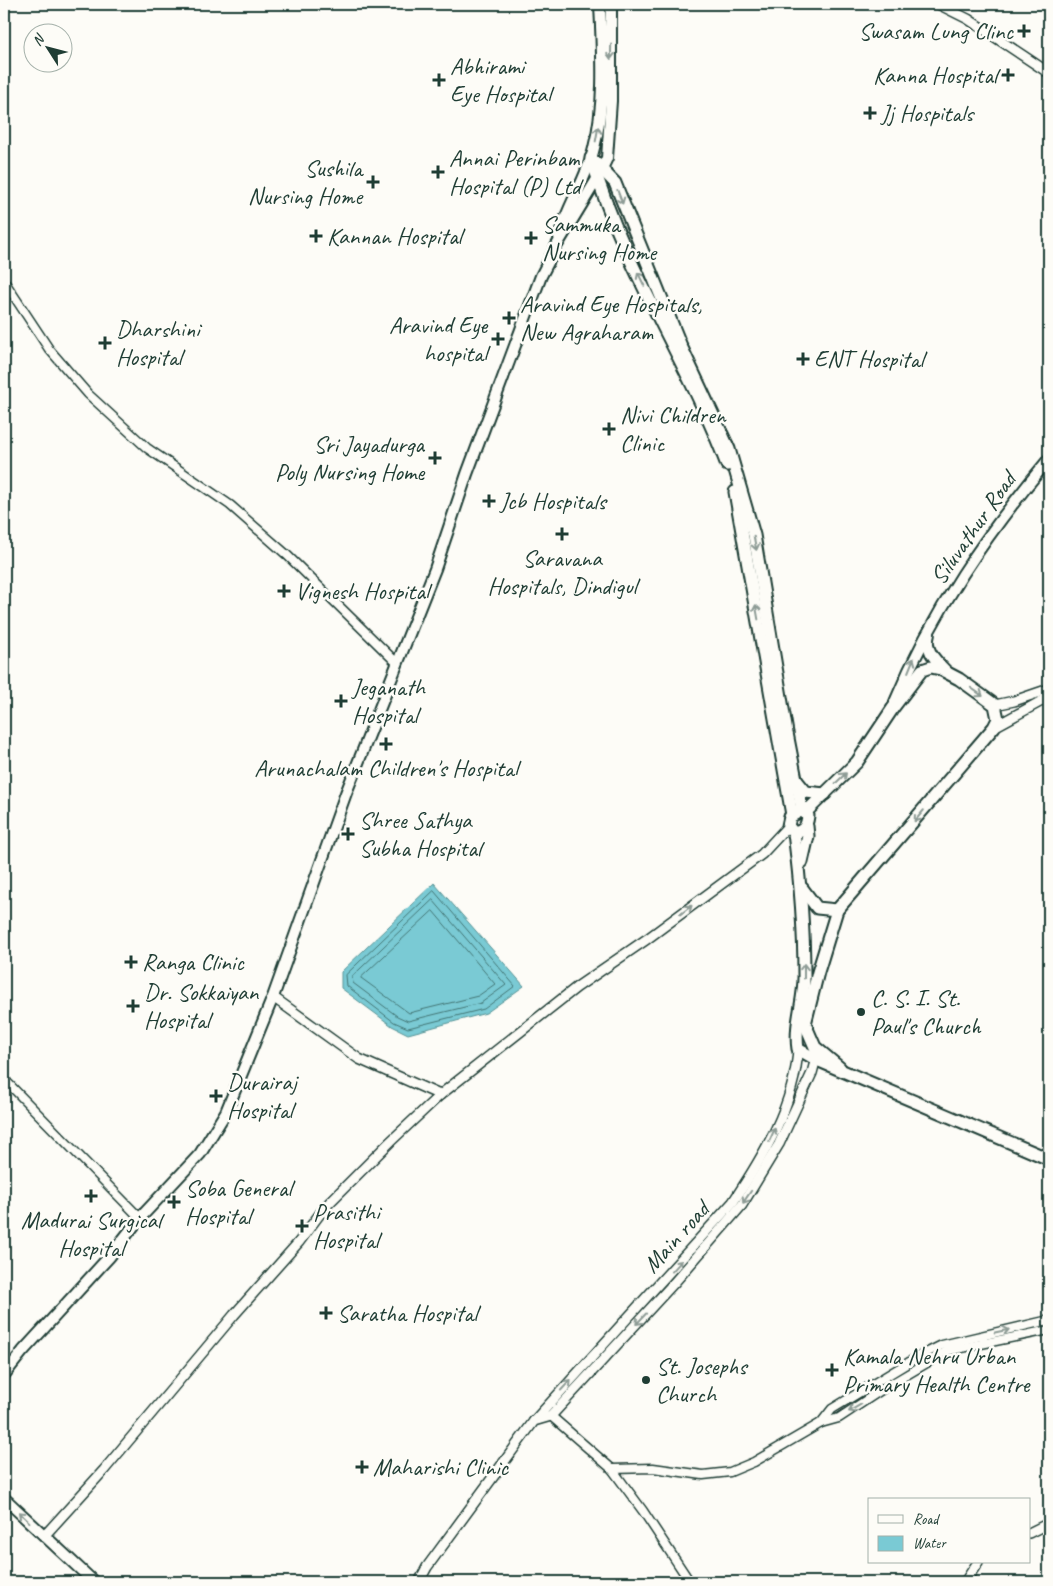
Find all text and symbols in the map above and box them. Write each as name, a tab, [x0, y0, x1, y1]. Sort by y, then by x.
place label: Swasam Lung Clinc	[859, 16, 1015, 46]
north arrow	[22, 22, 72, 72]
marker: Swasam Lung Clinc	[1017, 24, 1031, 38]
text: N	[28, 30, 49, 49]
one-way arrow	[606, 44, 616, 60]
place label: Abhirami Eye Hospital	[450, 51, 555, 109]
place label: Kanna Hospital	[873, 60, 1001, 90]
marker: Kanna Hospital	[1001, 68, 1015, 82]
marker: Abhirami Eye Hospital	[432, 73, 446, 87]
place label: Jj Hospitals	[880, 98, 975, 128]
marker: Jj Hospitals	[863, 106, 877, 120]
one-way arrow	[593, 126, 603, 142]
place label: Annai Perinbam Hospital (P) Ltd	[449, 143, 584, 201]
place label: Sushila Nursing Home	[248, 153, 364, 211]
marker: Annai Perinbam Hospital (P) Ltd	[431, 165, 445, 179]
marker: Sushila Nursing Home	[366, 175, 380, 189]
one-way arrow	[616, 189, 625, 204]
place label: Sammuka Nursing Home	[542, 209, 658, 267]
place label: Kannan Hospital	[327, 221, 466, 251]
marker: Kannan Hospital	[309, 229, 323, 243]
marker: Sammuka Nursing Home	[524, 231, 538, 245]
one-way arrow	[636, 272, 646, 287]
place label: Aravind Eye Hospitals, New Agraharam	[520, 289, 702, 347]
place label: Aravind Eye hospital	[389, 310, 491, 368]
marker: Aravind Eye Hospitals, New Agraharam	[502, 311, 516, 325]
place label: Dharshini Hospital	[116, 314, 203, 372]
marker: Aravind Eye hospital	[491, 332, 505, 346]
marker: Dharshini Hospital	[98, 336, 112, 350]
place label: ENT Hospital	[814, 344, 927, 374]
marker: ENT Hospital	[796, 352, 810, 366]
place label: Nivi Children Clinic	[620, 400, 727, 458]
marker: Nivi Children Clinic	[602, 422, 616, 436]
place label: Sri Jayadurga Poly Nursing Home	[275, 429, 426, 487]
marker: Sri Jayadurga Poly Nursing Home	[428, 451, 442, 465]
street label: Siluvathur Road	[923, 463, 1025, 590]
place label: Jcb Hospitals	[499, 486, 608, 516]
marker: Jcb Hospitals	[482, 494, 496, 508]
marker: Saravana Hospitals, Dindigul	[555, 527, 569, 541]
one-way arrow	[751, 535, 761, 551]
place label: Saravana Hospitals, Dindigul	[487, 543, 641, 601]
place label: Vignesh Hospital	[295, 576, 433, 606]
marker: Vignesh Hospital	[277, 584, 291, 598]
one-way arrow	[752, 604, 762, 620]
one-way arrow	[907, 657, 916, 672]
place label: Jeganath Hospital	[351, 672, 427, 730]
one-way arrow	[970, 687, 984, 697]
marker: Jeganath Hospital	[334, 694, 348, 708]
marker: Arunachalam Children's Hospital	[379, 737, 393, 751]
place label: Arunachalam Children's Hospital	[254, 753, 522, 783]
one-way arrow	[835, 772, 847, 784]
place label: Shree Sathya Subha Hospital	[359, 805, 485, 863]
one-way arrow	[913, 809, 924, 822]
marker: Shree Sathya Subha Hospital	[341, 827, 355, 841]
one-way arrow	[679, 905, 693, 915]
place label: Ranga Clinic	[142, 947, 245, 977]
marker: Ranga Clinic	[124, 955, 138, 969]
one-way arrow	[799, 964, 809, 980]
place label: Dr. Sokkaiyan Hospital	[144, 977, 260, 1035]
place label: C. S. I. St. Paul's Church	[871, 983, 982, 1041]
marker: Dr. Sokkaiyan Hospital	[126, 999, 140, 1013]
marker: C. S. I. St. Paul's Church	[855, 1006, 867, 1018]
place label: Durairaj Hospital	[227, 1067, 300, 1125]
marker: Durairaj Hospital	[209, 1089, 223, 1103]
one-way arrow	[767, 1128, 777, 1143]
place label: Soba General Hospital	[185, 1173, 295, 1231]
marker: Madurai Surgical Hospital	[84, 1189, 98, 1203]
one-way arrow	[742, 1189, 752, 1203]
street label: Main road	[636, 1192, 718, 1279]
marker: Soba General Hospital	[167, 1195, 181, 1209]
place label: Prasithi Hospital	[313, 1197, 383, 1255]
place label: Madurai Surgical Hospital	[21, 1205, 165, 1263]
marker: Prasithi Hospital	[295, 1219, 309, 1233]
one-way arrow	[671, 1260, 682, 1273]
place label: Saratha Hospital	[337, 1298, 481, 1328]
marker: Saratha Hospital	[319, 1306, 333, 1320]
one-way arrow	[635, 1312, 647, 1325]
one-way arrow	[993, 1326, 1009, 1335]
place label: Kamala Nehru Urban Primary Health Centre	[843, 1341, 1032, 1399]
place label: St. Josephs Church	[656, 1351, 749, 1409]
marker: Kamala Nehru Urban Primary Health Centre	[825, 1363, 839, 1377]
marker: St. Josephs Church	[640, 1374, 652, 1386]
one-way arrow	[560, 1378, 572, 1391]
one-way arrow	[849, 1404, 863, 1414]
place label: Maharishi Clinic	[373, 1452, 509, 1482]
marker: Maharishi Clinic	[355, 1460, 369, 1474]
legend	[868, 1498, 1030, 1564]
text: Road	[913, 1510, 940, 1529]
one-way arrow	[18, 1511, 31, 1523]
text: Water	[913, 1534, 947, 1553]

